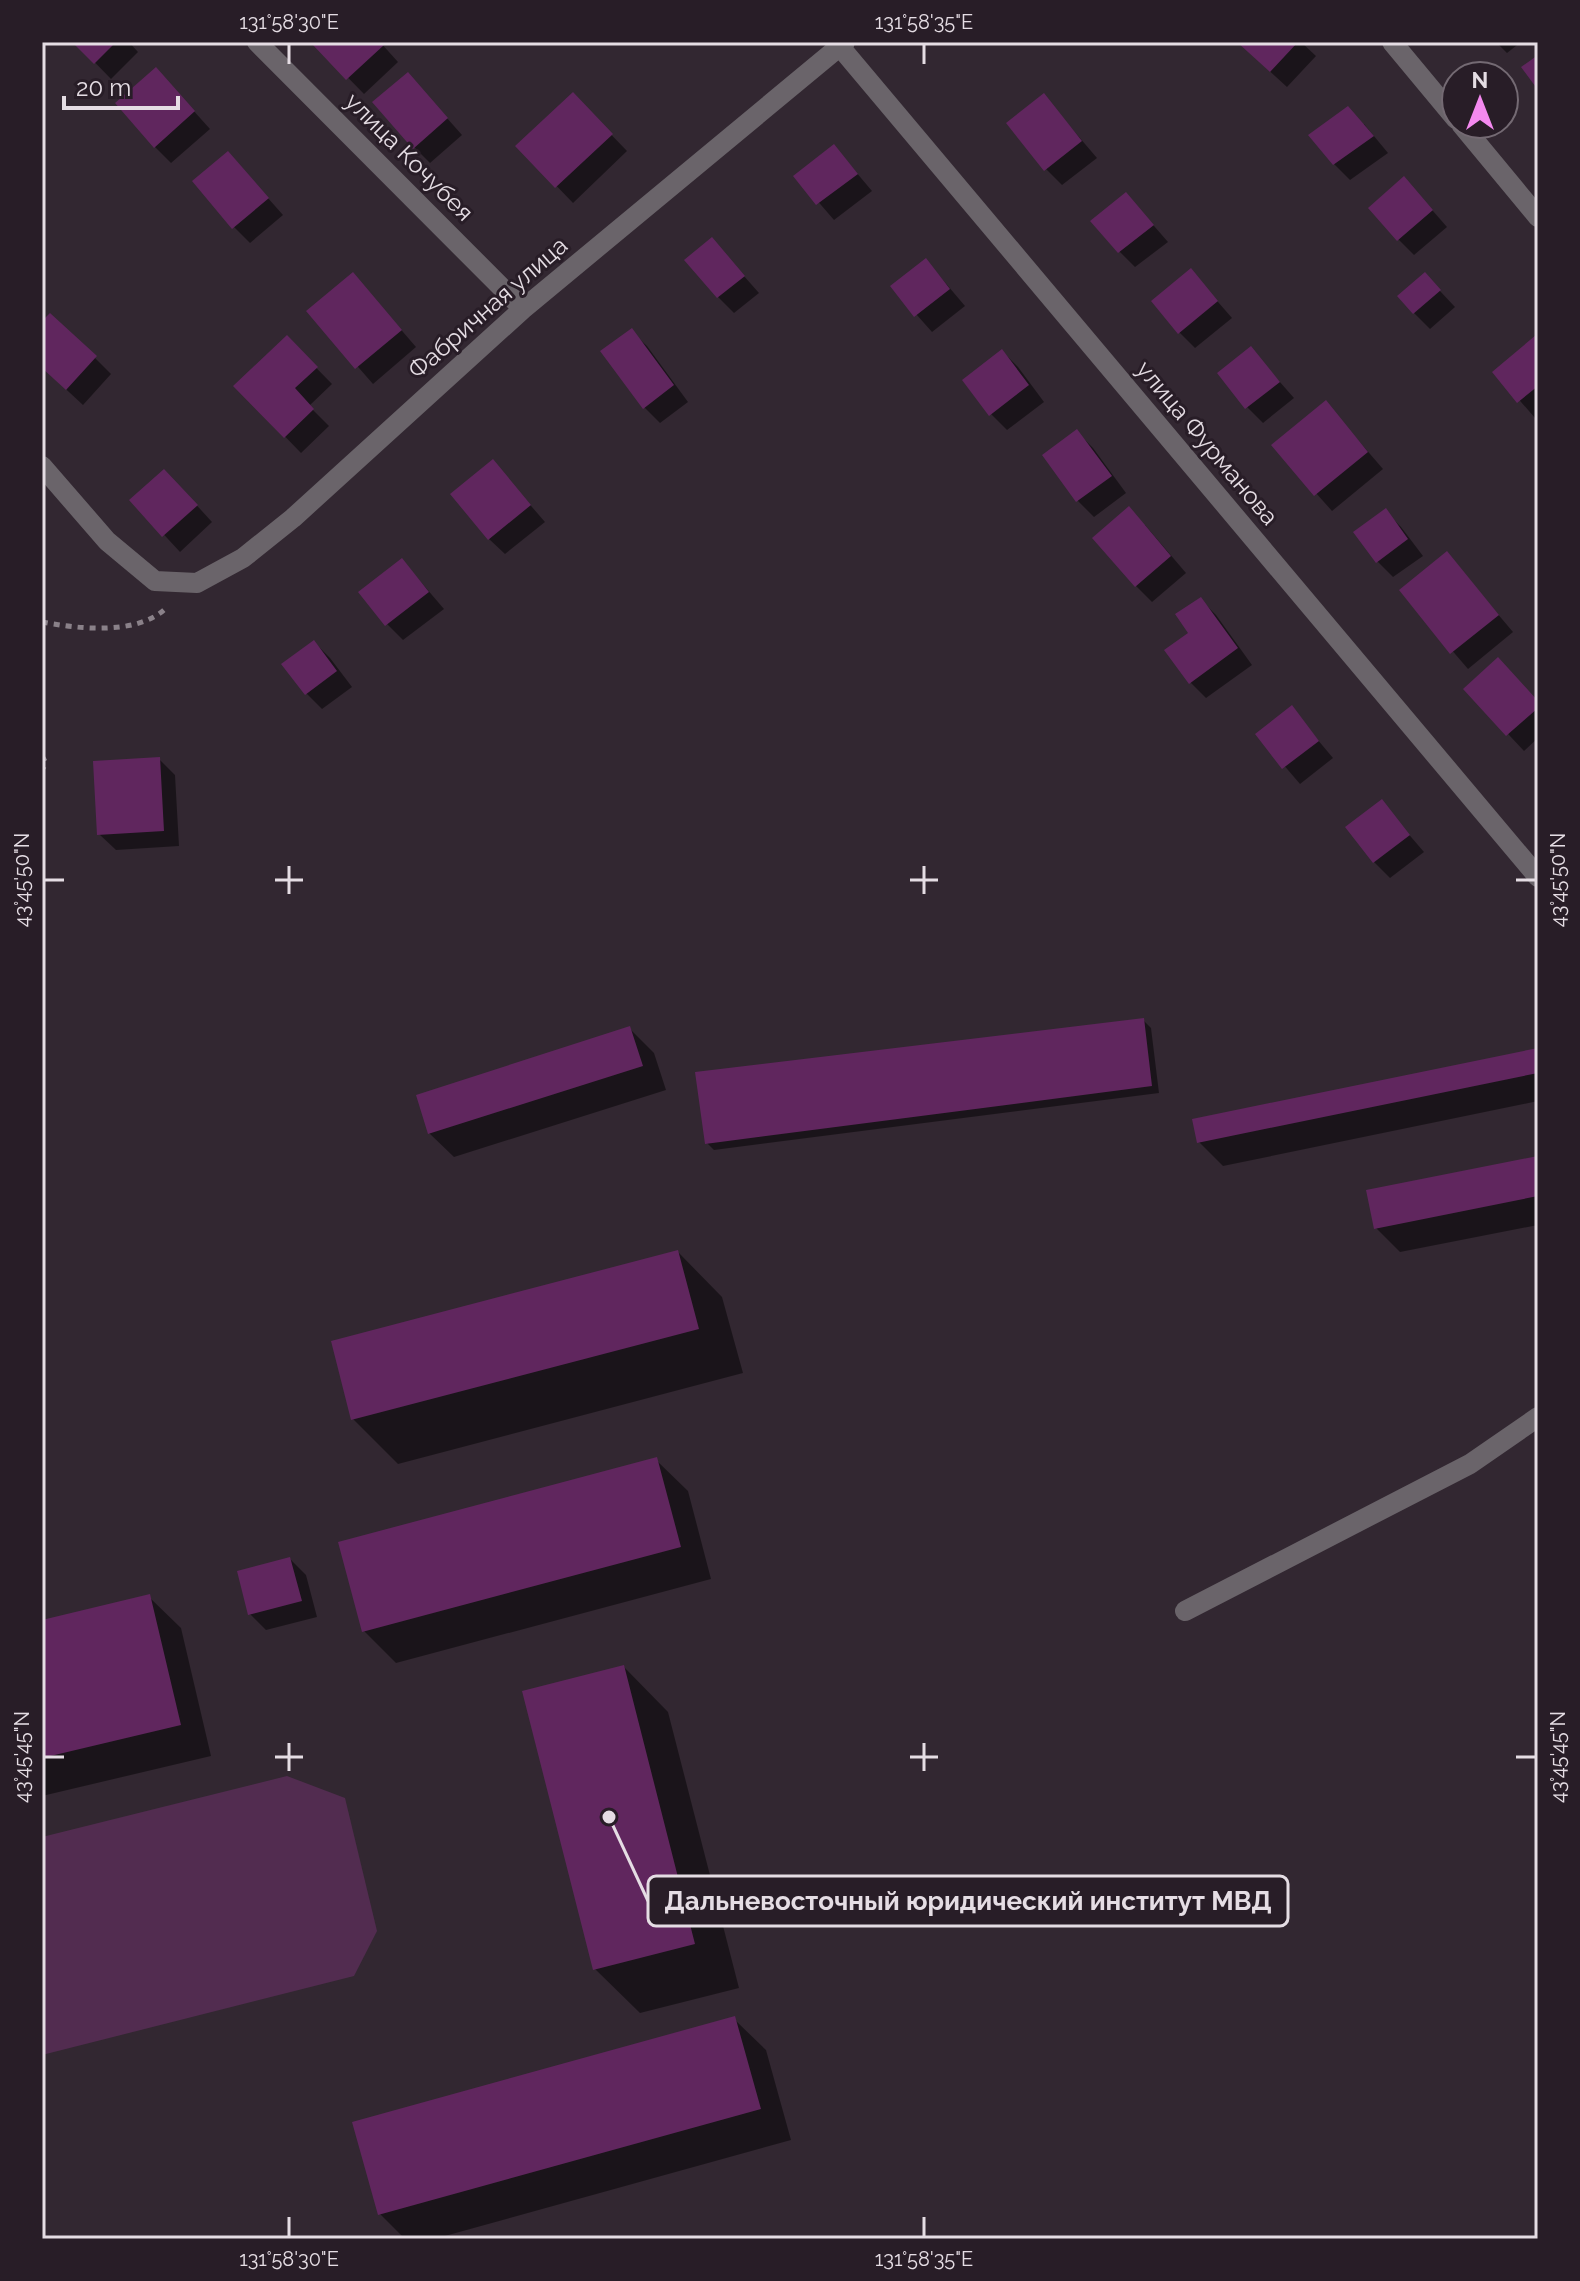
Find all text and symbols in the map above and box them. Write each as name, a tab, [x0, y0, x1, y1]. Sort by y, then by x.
text: 131°58'30"E	[239, 10, 339, 34]
text: 131°58'35"E	[875, 10, 973, 34]
scale bar	[64, 60, 178, 110]
north arrow	[1440, 60, 1520, 140]
text: N	[1472, 67, 1488, 93]
text: 20 m	[76, 73, 131, 102]
street label: улица Кочубея	[339, 87, 479, 227]
street label: Фабричная улица	[402, 231, 573, 385]
street label: улица Фурманова	[1130, 355, 1284, 531]
text: 43°45'50"N	[10, 833, 34, 927]
text: 43°45'50"N	[1546, 833, 1570, 927]
text: 43°45'45"N	[10, 1711, 34, 1803]
text: 43°45'45"N	[1546, 1711, 1570, 1803]
callout: Дальневосточный юридический институт МВД	[648, 1876, 1288, 1926]
text: Дальневосточный юридический институт МВД	[664, 1886, 1272, 1916]
text: 131°58'30"E	[239, 2247, 339, 2271]
text: 131°58'35"E	[875, 2247, 973, 2271]

